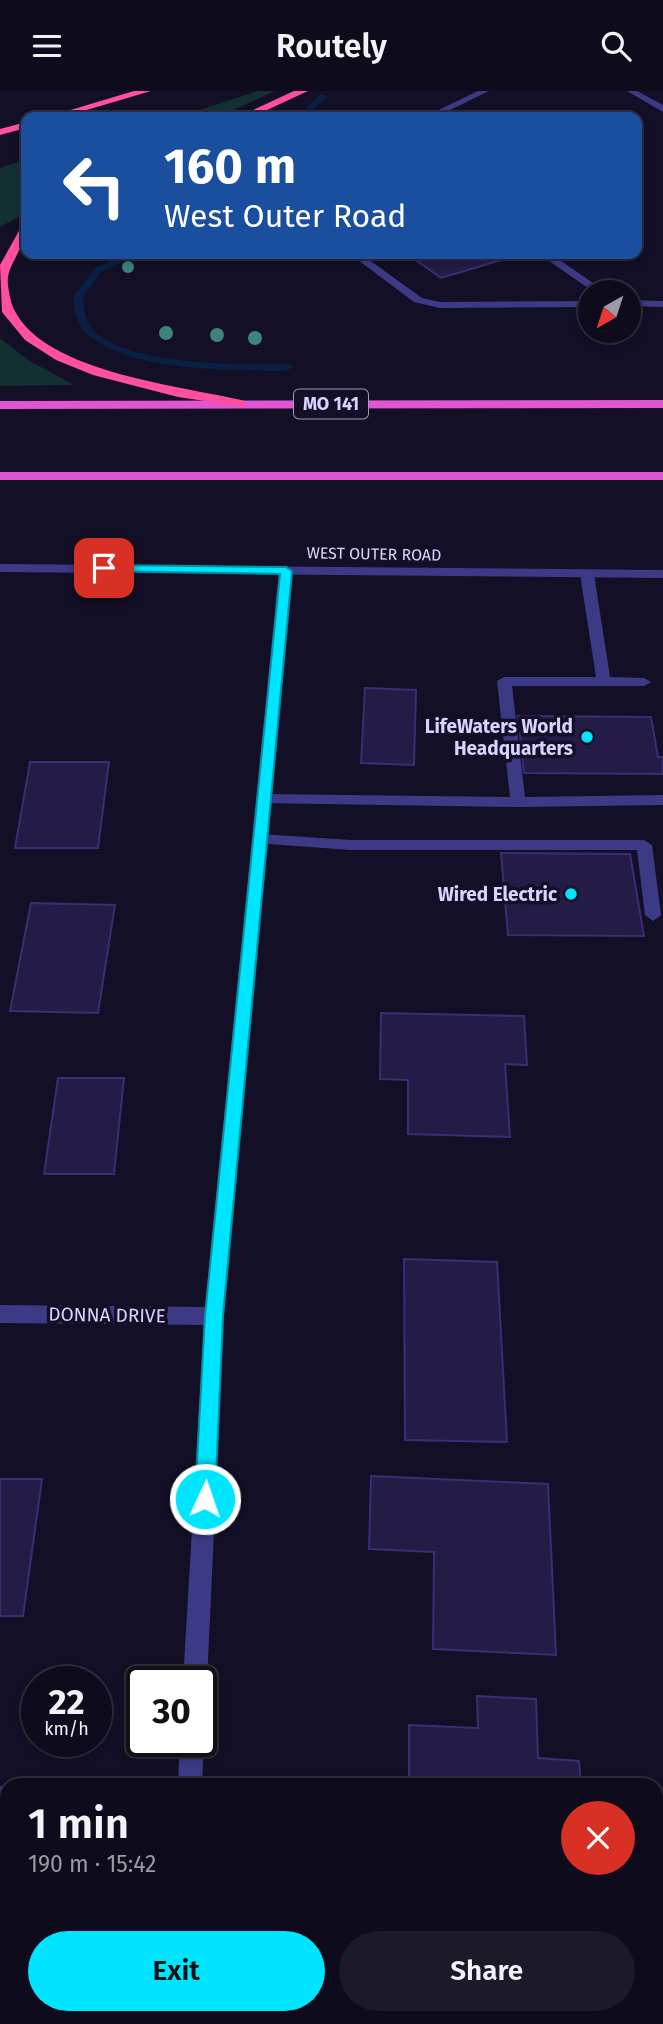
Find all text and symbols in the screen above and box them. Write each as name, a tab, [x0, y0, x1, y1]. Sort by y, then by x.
icon: menu	[28, 27, 66, 65]
text: Routely	[276, 27, 387, 65]
icon: search	[597, 27, 635, 65]
text: 160 m	[164, 137, 296, 196]
icon: left	[49, 140, 140, 231]
text: West Outer Road	[164, 197, 406, 235]
north arrow	[578, 280, 640, 343]
map controls	[578, 280, 641, 343]
road number: MO 141	[294, 389, 368, 419]
pin	[74, 538, 134, 598]
street label: WEST OUTER ROAD	[306, 543, 442, 565]
icon: arrive	[85, 549, 123, 587]
place label: LifeWaters World Headquarters	[425, 715, 573, 760]
marker: LifeWaters World Headquarters	[579, 729, 595, 745]
place label: Wired Electric	[438, 883, 557, 906]
marker: Wired Electric	[563, 886, 579, 902]
street label: DONNA DRIVE	[48, 1302, 166, 1328]
position arrow	[168, 1462, 242, 1536]
speed limit sign: 30	[126, 1666, 217, 1757]
text: 22	[48, 1681, 85, 1723]
text: km/h	[44, 1718, 89, 1740]
text: 1 min	[28, 1799, 129, 1849]
button: close	[561, 1801, 635, 1875]
text: 190 m · 15:42	[28, 1850, 156, 1878]
button: Exit	[28, 1931, 325, 2011]
button: Share	[339, 1931, 635, 2011]

